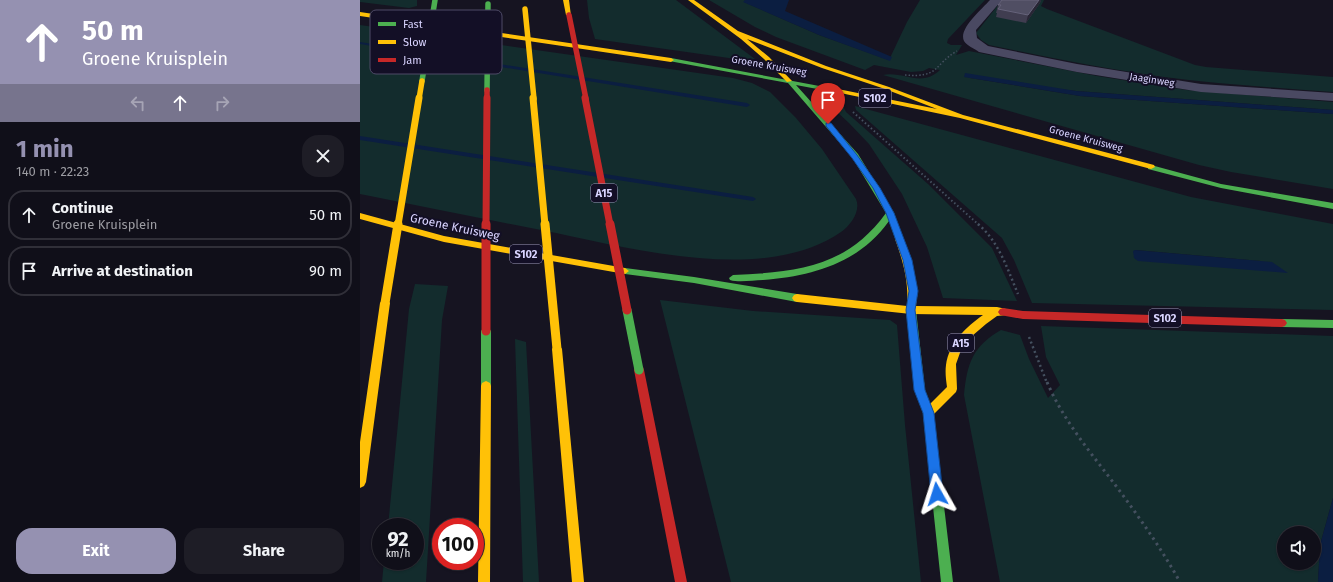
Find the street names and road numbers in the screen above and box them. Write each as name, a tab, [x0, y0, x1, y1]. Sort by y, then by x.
street label: Groene Kruisweg	[731, 53, 808, 79]
street label: Jaaginweg	[1129, 71, 1176, 90]
road number: S102	[859, 89, 891, 107]
street label: Groene Kruisweg	[1048, 123, 1125, 155]
road number: A15	[591, 184, 617, 202]
street label: Groene Kruisweg	[409, 211, 502, 243]
road number: S102	[510, 245, 542, 263]
road number: S102	[1149, 309, 1181, 327]
road number: A15	[948, 334, 974, 352]

